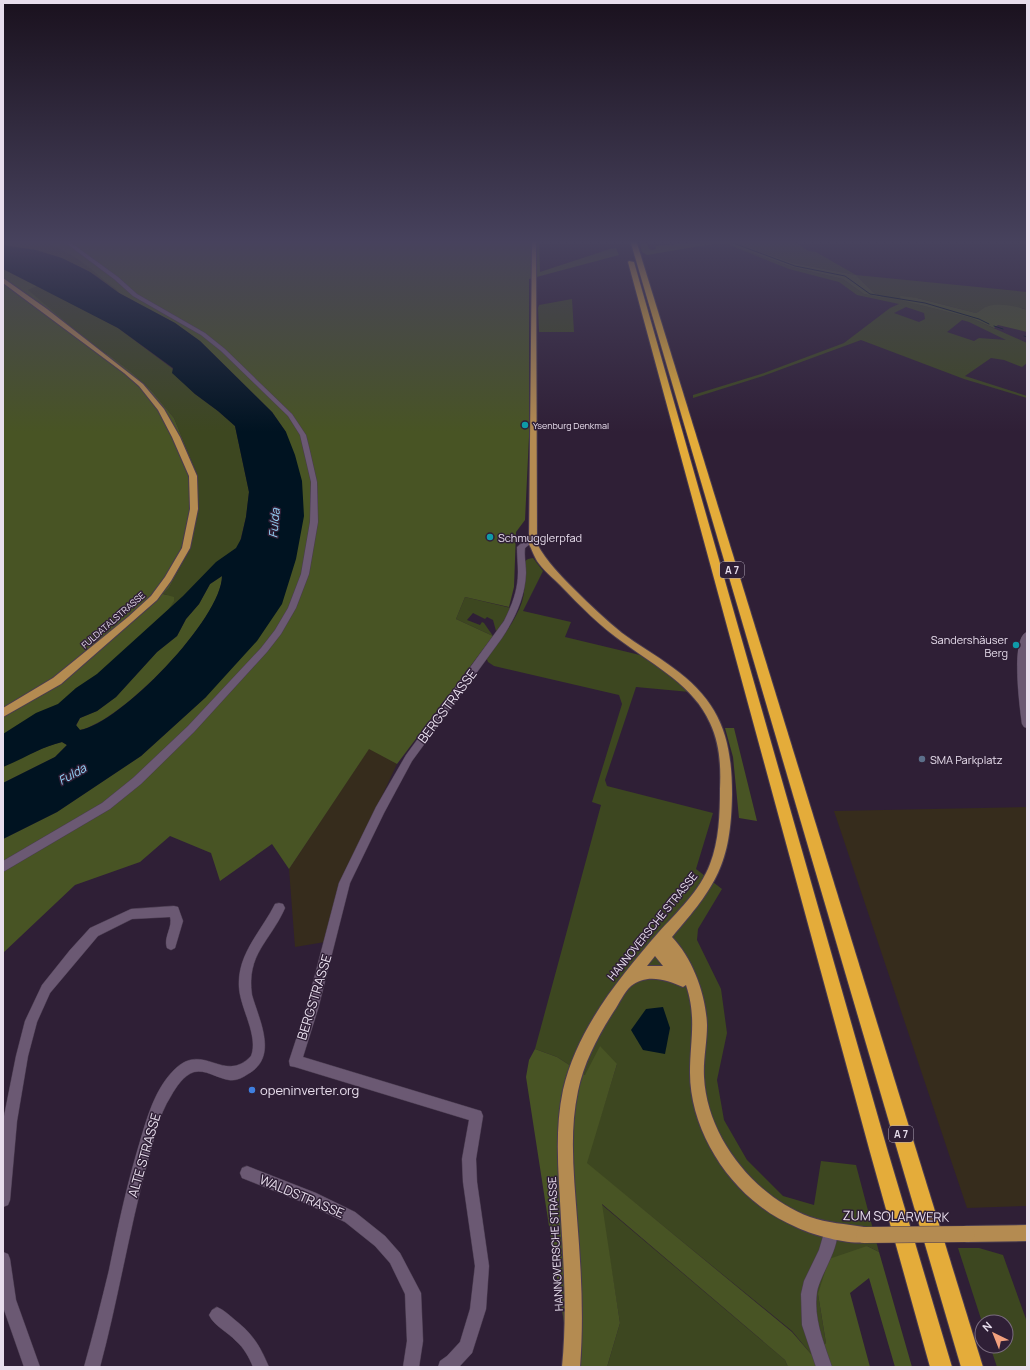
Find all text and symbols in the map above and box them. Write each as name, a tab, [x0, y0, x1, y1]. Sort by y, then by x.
place label: Ysenburg Denkmal	[533, 419, 609, 432]
marker: Ysenburg Denkmal	[520, 420, 530, 430]
water label: Fulda	[264, 506, 284, 539]
place label: Schmugglerpfad	[498, 530, 582, 545]
marker: Schmugglerpfad	[485, 532, 495, 542]
road number: A 7	[720, 562, 744, 578]
street label: FULDATALSTRASSE	[78, 589, 148, 651]
place label: Sandershäuser Berg	[931, 632, 1008, 660]
marker: Sandershäuser Berg	[1011, 640, 1021, 650]
street label: BERGSTRASSE	[413, 665, 481, 747]
place label: SMA Parkplatz	[930, 752, 1003, 767]
marker: SMA Parkplatz	[917, 754, 927, 764]
water label: Fulda	[55, 759, 90, 789]
street label: HANNOVERSCHE STRASSE	[604, 869, 700, 983]
street label: BERGSTRASSE	[292, 952, 336, 1042]
place label: openinverter.org	[260, 1081, 359, 1099]
marker: openinverter.org	[247, 1085, 257, 1095]
street label: ALTE STRASSE	[123, 1111, 165, 1199]
road number: A 7	[889, 1126, 913, 1142]
street label: WALDSTRASSE	[257, 1170, 347, 1222]
street label: HANNOVERSCHE STRASSE	[544, 1176, 566, 1312]
street label: ZUM SOLARWERK	[843, 1206, 950, 1226]
north arrow	[974, 1314, 1014, 1354]
text: N	[979, 1318, 995, 1335]

